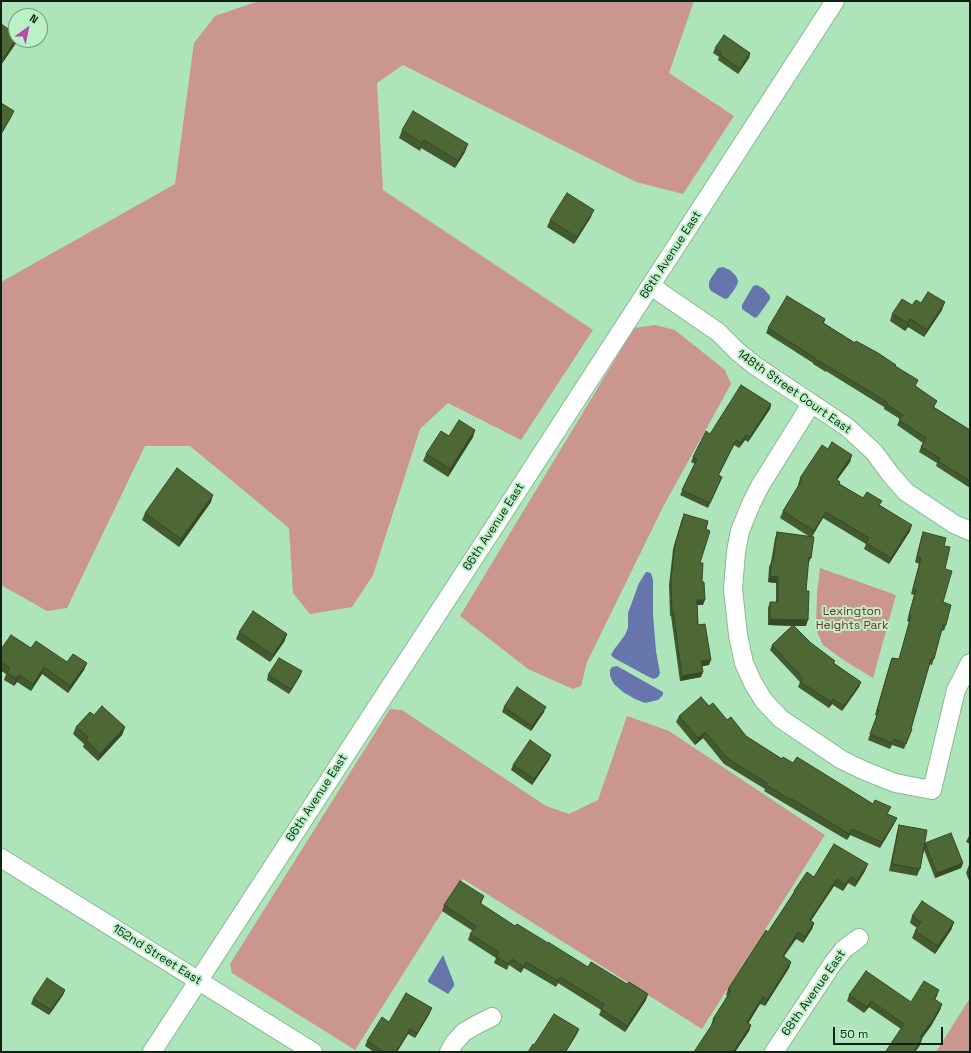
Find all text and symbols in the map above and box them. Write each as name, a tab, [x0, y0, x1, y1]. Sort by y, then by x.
north arrow	[8, 8, 48, 48]
text: N	[27, 11, 41, 27]
street label: 66th Avenue East	[637, 209, 705, 301]
street label: 148th Street Court East	[734, 347, 854, 437]
street label: 66th Avenue East	[460, 481, 528, 573]
park label: Lexington Heights Park	[816, 605, 888, 633]
street label: 66th Avenue East	[283, 752, 351, 844]
street label: 152nd Street East	[110, 922, 204, 988]
street label: 68th Avenue East	[779, 947, 849, 1039]
scale bar	[835, 1019, 945, 1045]
text: 50 m	[840, 1026, 868, 1042]

